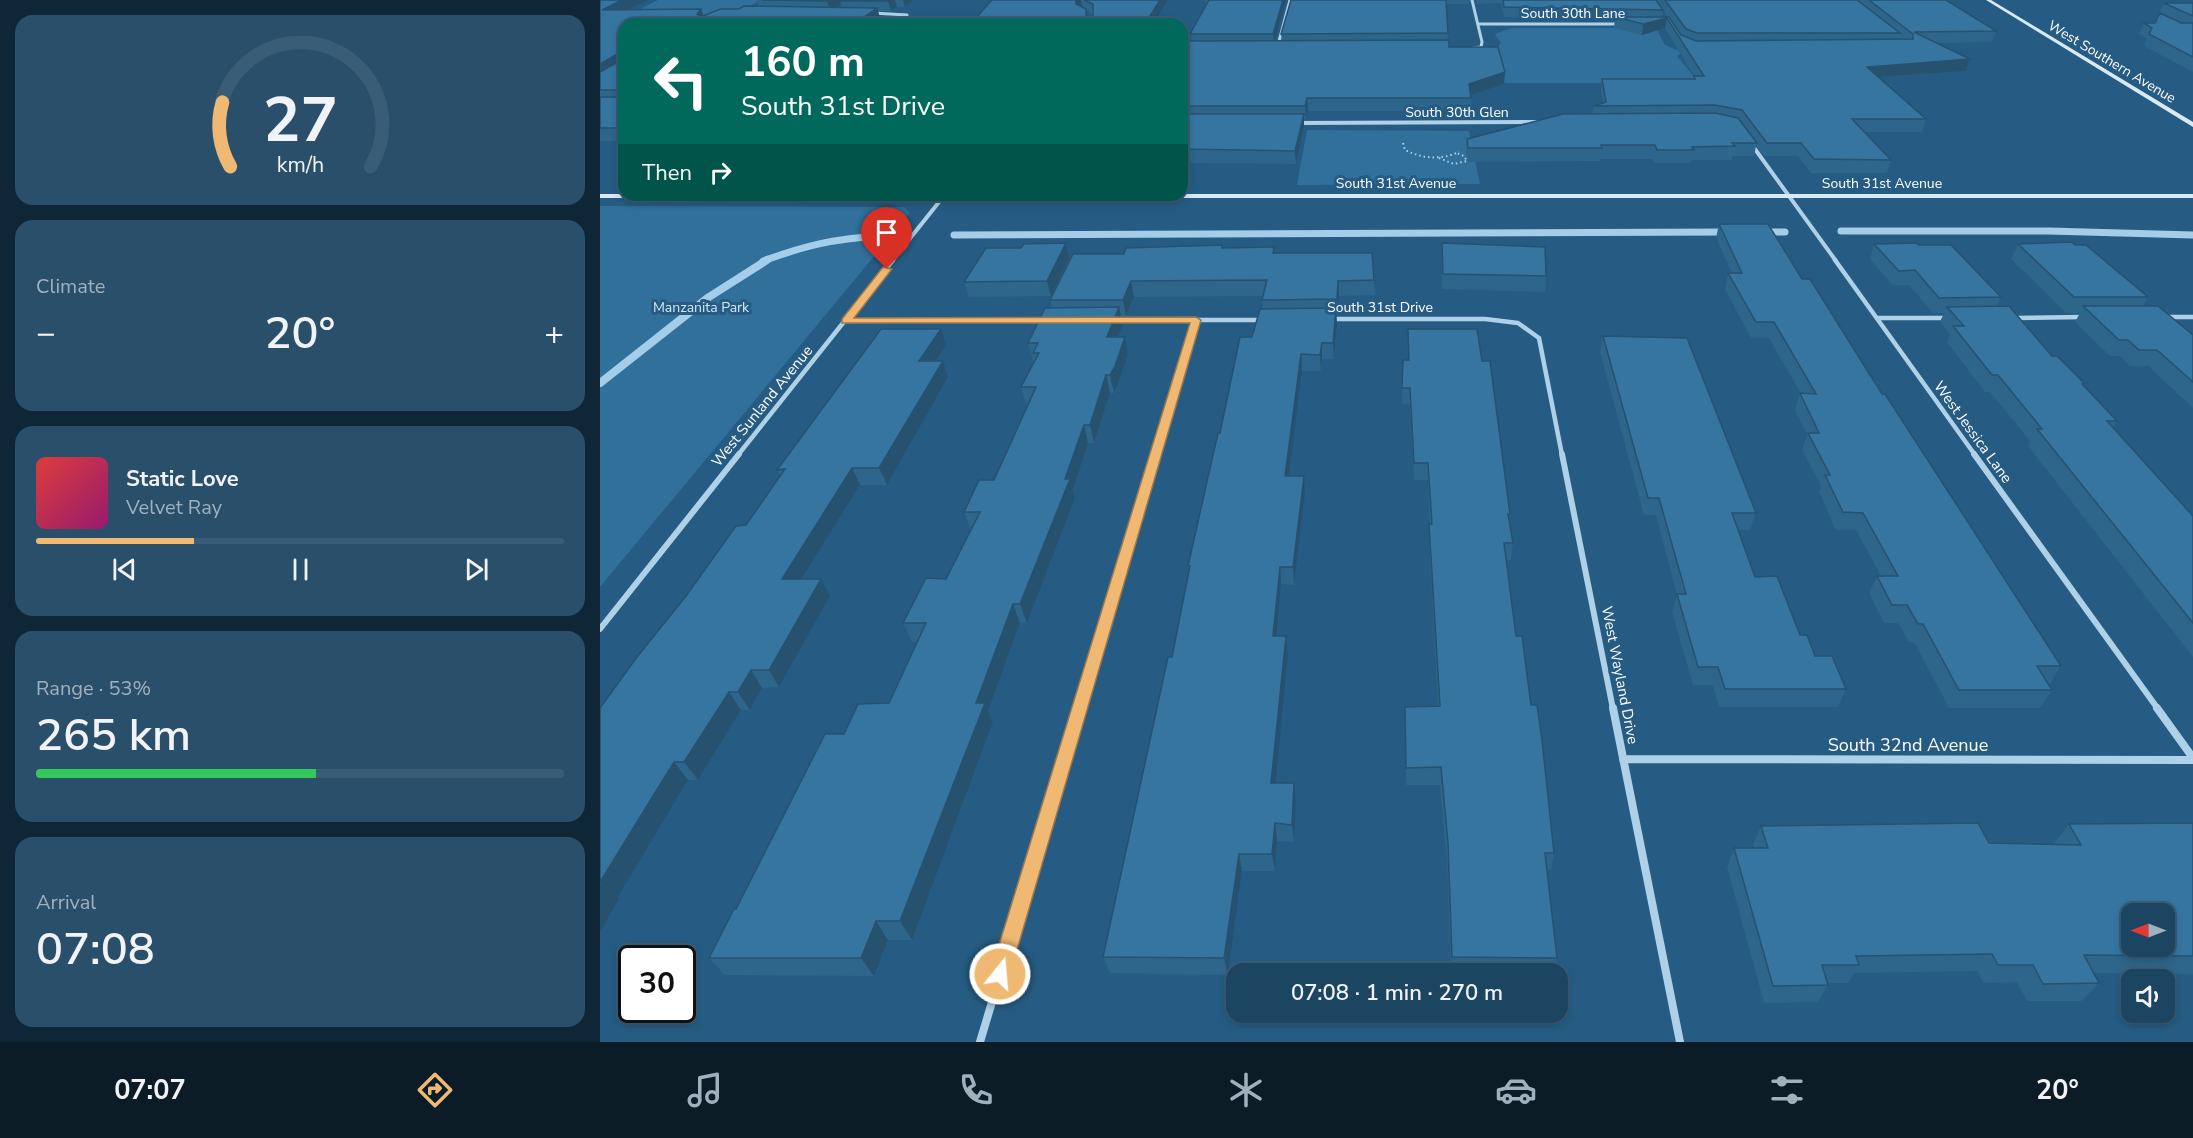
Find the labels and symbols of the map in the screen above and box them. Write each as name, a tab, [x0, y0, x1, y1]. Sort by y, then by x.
street label: South 30th Lane	[1521, 4, 1625, 23]
street label: West Southern Avenue	[2045, 16, 2179, 108]
street label: South 30th Glen	[1405, 103, 1509, 122]
street label: South 31st Avenue	[1336, 174, 1456, 193]
street label: South 31st Avenue	[1822, 174, 1942, 193]
pin	[861, 207, 912, 269]
park label: Manzanita Park	[653, 298, 750, 317]
street label: South 31st Drive	[1327, 298, 1433, 317]
street label: West Sunland Avenue	[707, 341, 817, 471]
street label: West Jessica Lane	[1929, 377, 2017, 487]
street label: West Wayland Drive	[1597, 604, 1643, 746]
street label: South 32nd Avenue	[1828, 733, 1988, 757]
north arrow	[2121, 903, 2175, 957]
position arrow	[968, 942, 1032, 1006]
speed limit sign: 30	[618, 945, 696, 1023]

